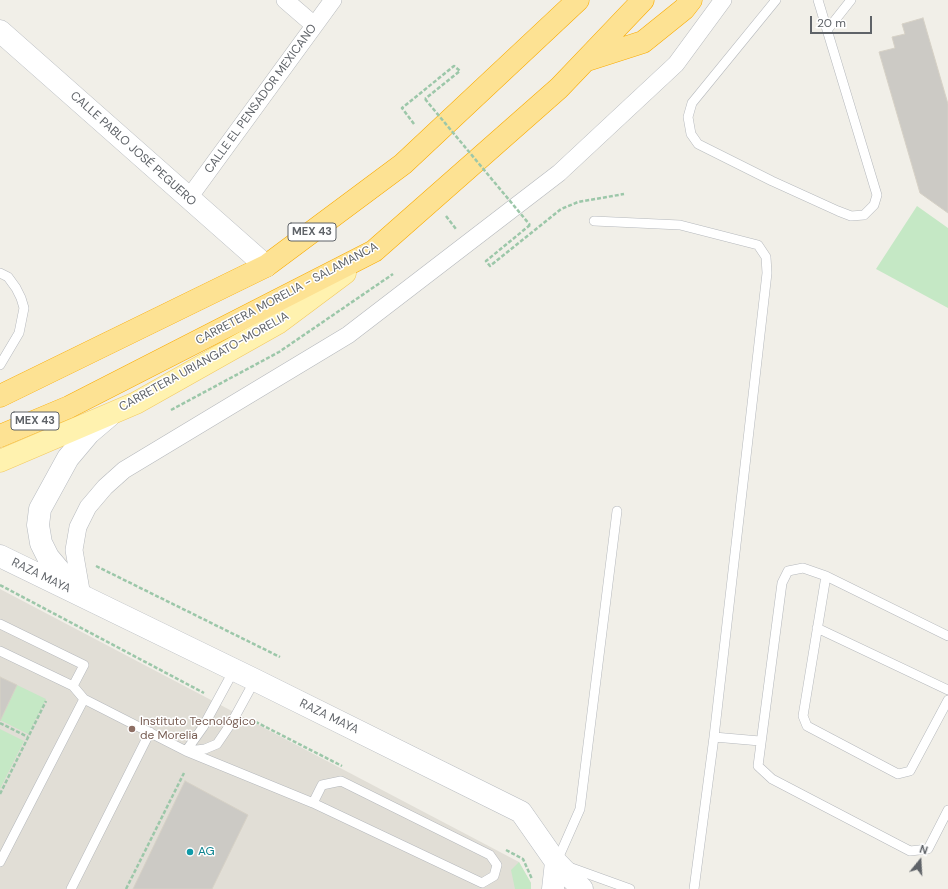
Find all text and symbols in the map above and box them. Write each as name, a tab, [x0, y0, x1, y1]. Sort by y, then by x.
scale bar	[812, 8, 874, 34]
text: 20 m	[817, 15, 846, 31]
street label: CALLE EL PENSADOR MEXICANO	[202, 22, 320, 176]
street label: CALLE PABLO JOSÉ PEGUERO	[67, 89, 199, 209]
road number: MEX 43	[288, 223, 336, 241]
street label: CARRETERA MORELIA - SALAMANCA	[193, 240, 381, 348]
street label: CARRETERA URIANGATO-MORELIA	[117, 309, 291, 415]
road number: MEX 43	[11, 412, 59, 430]
street label: RAZA MAYA	[9, 556, 73, 596]
street label: RAZA MAYA	[297, 697, 361, 737]
place label: Instituto Tecnológico de Morelia	[140, 715, 256, 743]
marker: Instituto Tecnológico de Morelia	[127, 724, 137, 734]
north arrow	[900, 841, 940, 881]
text: N	[918, 842, 930, 857]
place label: AG	[198, 845, 215, 859]
marker: AG	[185, 847, 195, 857]

